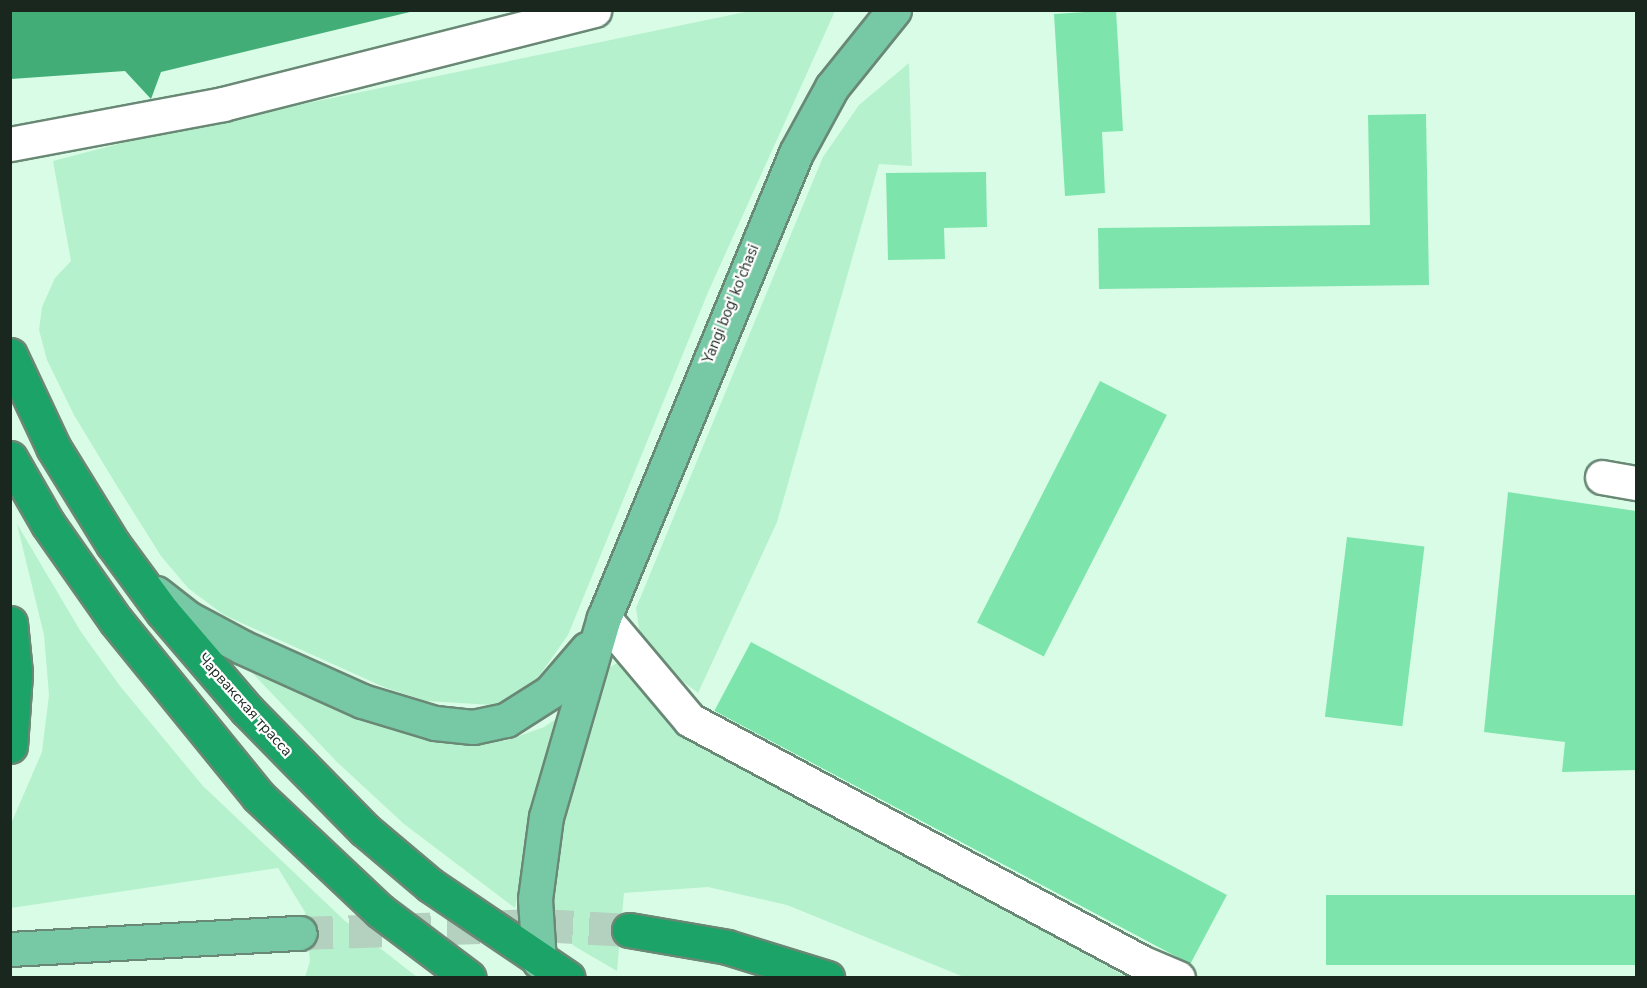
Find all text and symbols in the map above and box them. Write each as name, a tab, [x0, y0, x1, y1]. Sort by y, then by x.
street label: Yangi bog' ko'chasi	[699, 242, 763, 366]
street label: Чарвакская трасса	[194, 650, 296, 760]

